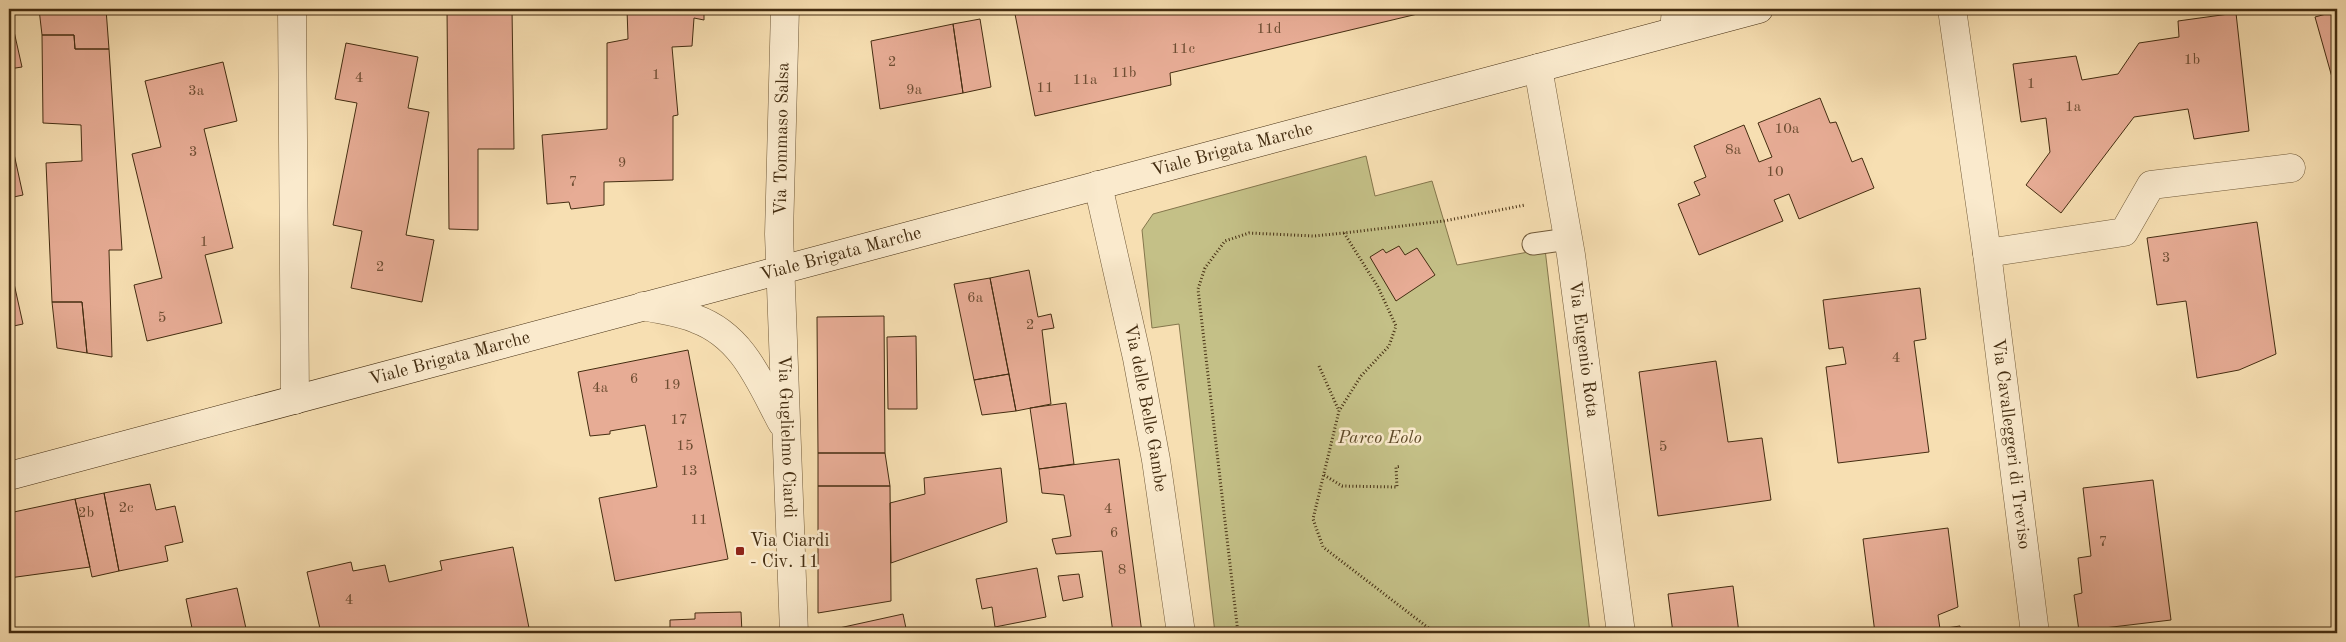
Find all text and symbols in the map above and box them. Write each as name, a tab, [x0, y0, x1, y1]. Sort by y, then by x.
house number: 11d	[1256, 22, 1282, 37]
house number: 11c	[1171, 42, 1195, 57]
house number: 1b	[2184, 53, 2200, 68]
house number: 2	[888, 55, 896, 70]
street label: Via Tommaso Salsa	[772, 62, 792, 216]
house number: 11b	[1111, 66, 1137, 81]
house number: 1	[652, 68, 660, 83]
house number: 4	[355, 71, 363, 86]
house number: 11a	[1073, 73, 1098, 88]
house number: 1	[2027, 77, 2035, 92]
house number: 11	[1036, 81, 1054, 96]
house number: 9a	[906, 83, 923, 98]
house number: 3a	[188, 84, 205, 99]
house number: 1a	[2065, 100, 2082, 115]
street label: Viale Brigata Marche	[1150, 119, 1315, 180]
house number: 10a	[1775, 122, 1800, 137]
house number: 8a	[1725, 143, 1742, 158]
house number: 3	[189, 145, 197, 160]
house number: 9	[618, 156, 626, 171]
house number: 10	[1766, 165, 1784, 180]
house number: 7	[569, 175, 577, 190]
street label: Viale Brigata Marche	[758, 224, 923, 284]
house number: 1	[200, 235, 208, 250]
house number: 3	[2162, 251, 2170, 266]
house number: 2	[376, 260, 384, 275]
street label: Via Eugenio Rota	[1566, 280, 1601, 419]
house number: 6a	[967, 291, 984, 306]
house number: 5	[158, 311, 166, 326]
house number: 2	[1026, 318, 1034, 333]
street label: Via delle Belle Gambe	[1121, 322, 1169, 493]
street label: Viale Brigata Marche	[367, 328, 532, 389]
street label: Via Cavalleggeri di Treviso	[1989, 338, 2033, 551]
house number: 4	[1892, 351, 1900, 366]
street label: Via Guglielmo Ciardi	[775, 355, 799, 519]
house number: 6	[630, 372, 638, 387]
house number: 19	[663, 378, 681, 393]
house number: 4a	[592, 381, 609, 396]
house number: 17	[670, 413, 688, 428]
park label: Parco Eolo	[1337, 429, 1422, 447]
house number: 15	[676, 439, 694, 454]
house number: 5	[1659, 440, 1667, 455]
house number: 13	[680, 464, 698, 479]
house number: 2c	[118, 501, 134, 516]
house number: 4	[1104, 502, 1112, 517]
house number: 2b	[78, 506, 94, 521]
house number: 11	[690, 513, 708, 528]
house number: 6	[1110, 526, 1118, 541]
place label: Via Ciardi - Civ. 11	[750, 532, 829, 571]
house number: 7	[2099, 535, 2107, 550]
marker: Via Ciardi - Civ. 11	[734, 545, 746, 557]
house number: 8	[1118, 563, 1126, 578]
house number: 4	[345, 593, 353, 608]

